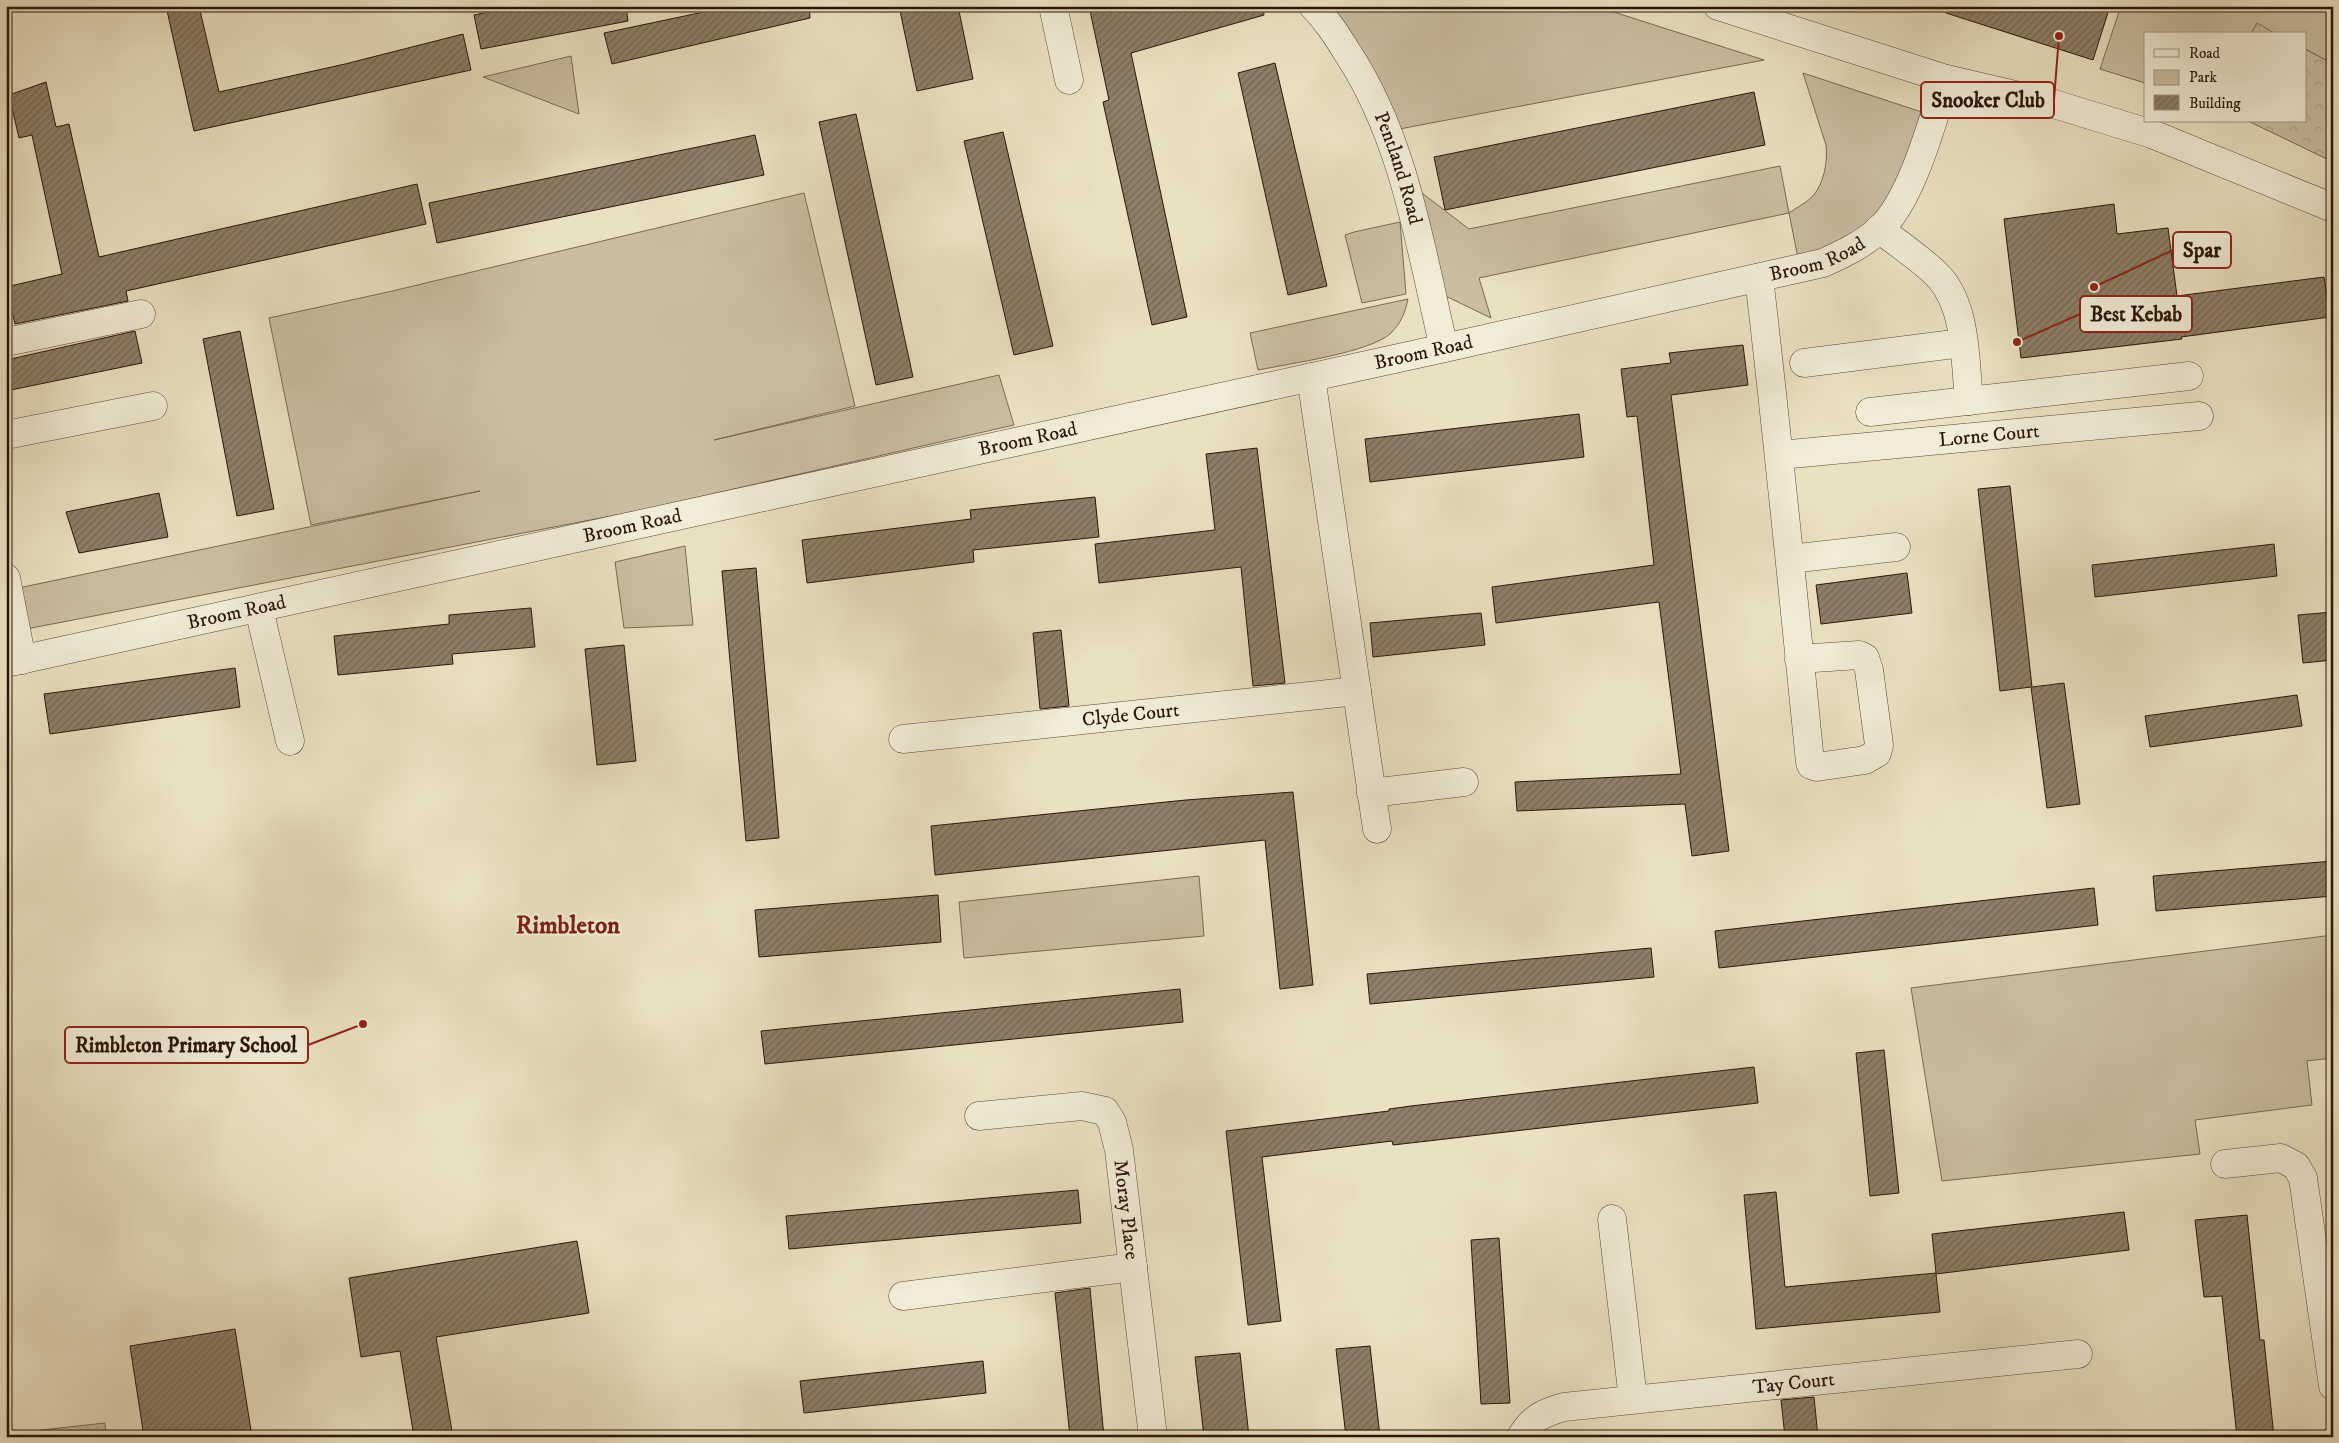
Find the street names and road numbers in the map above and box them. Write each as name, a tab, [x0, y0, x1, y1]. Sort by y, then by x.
street label: Pentland Road	[1368, 108, 1428, 227]
street label: Broom Road	[1767, 231, 1870, 287]
street label: Broom Road	[1372, 330, 1475, 376]
street label: Broom Road	[976, 416, 1079, 462]
street label: Lorne Court	[1938, 418, 2041, 453]
street label: Broom Road	[581, 503, 684, 549]
street label: Broom Road	[185, 590, 288, 635]
street label: Clyde Court	[1081, 697, 1181, 732]
street label: Moray Place	[1108, 1158, 1144, 1261]
street label: Tay Court	[1751, 1367, 1836, 1400]

